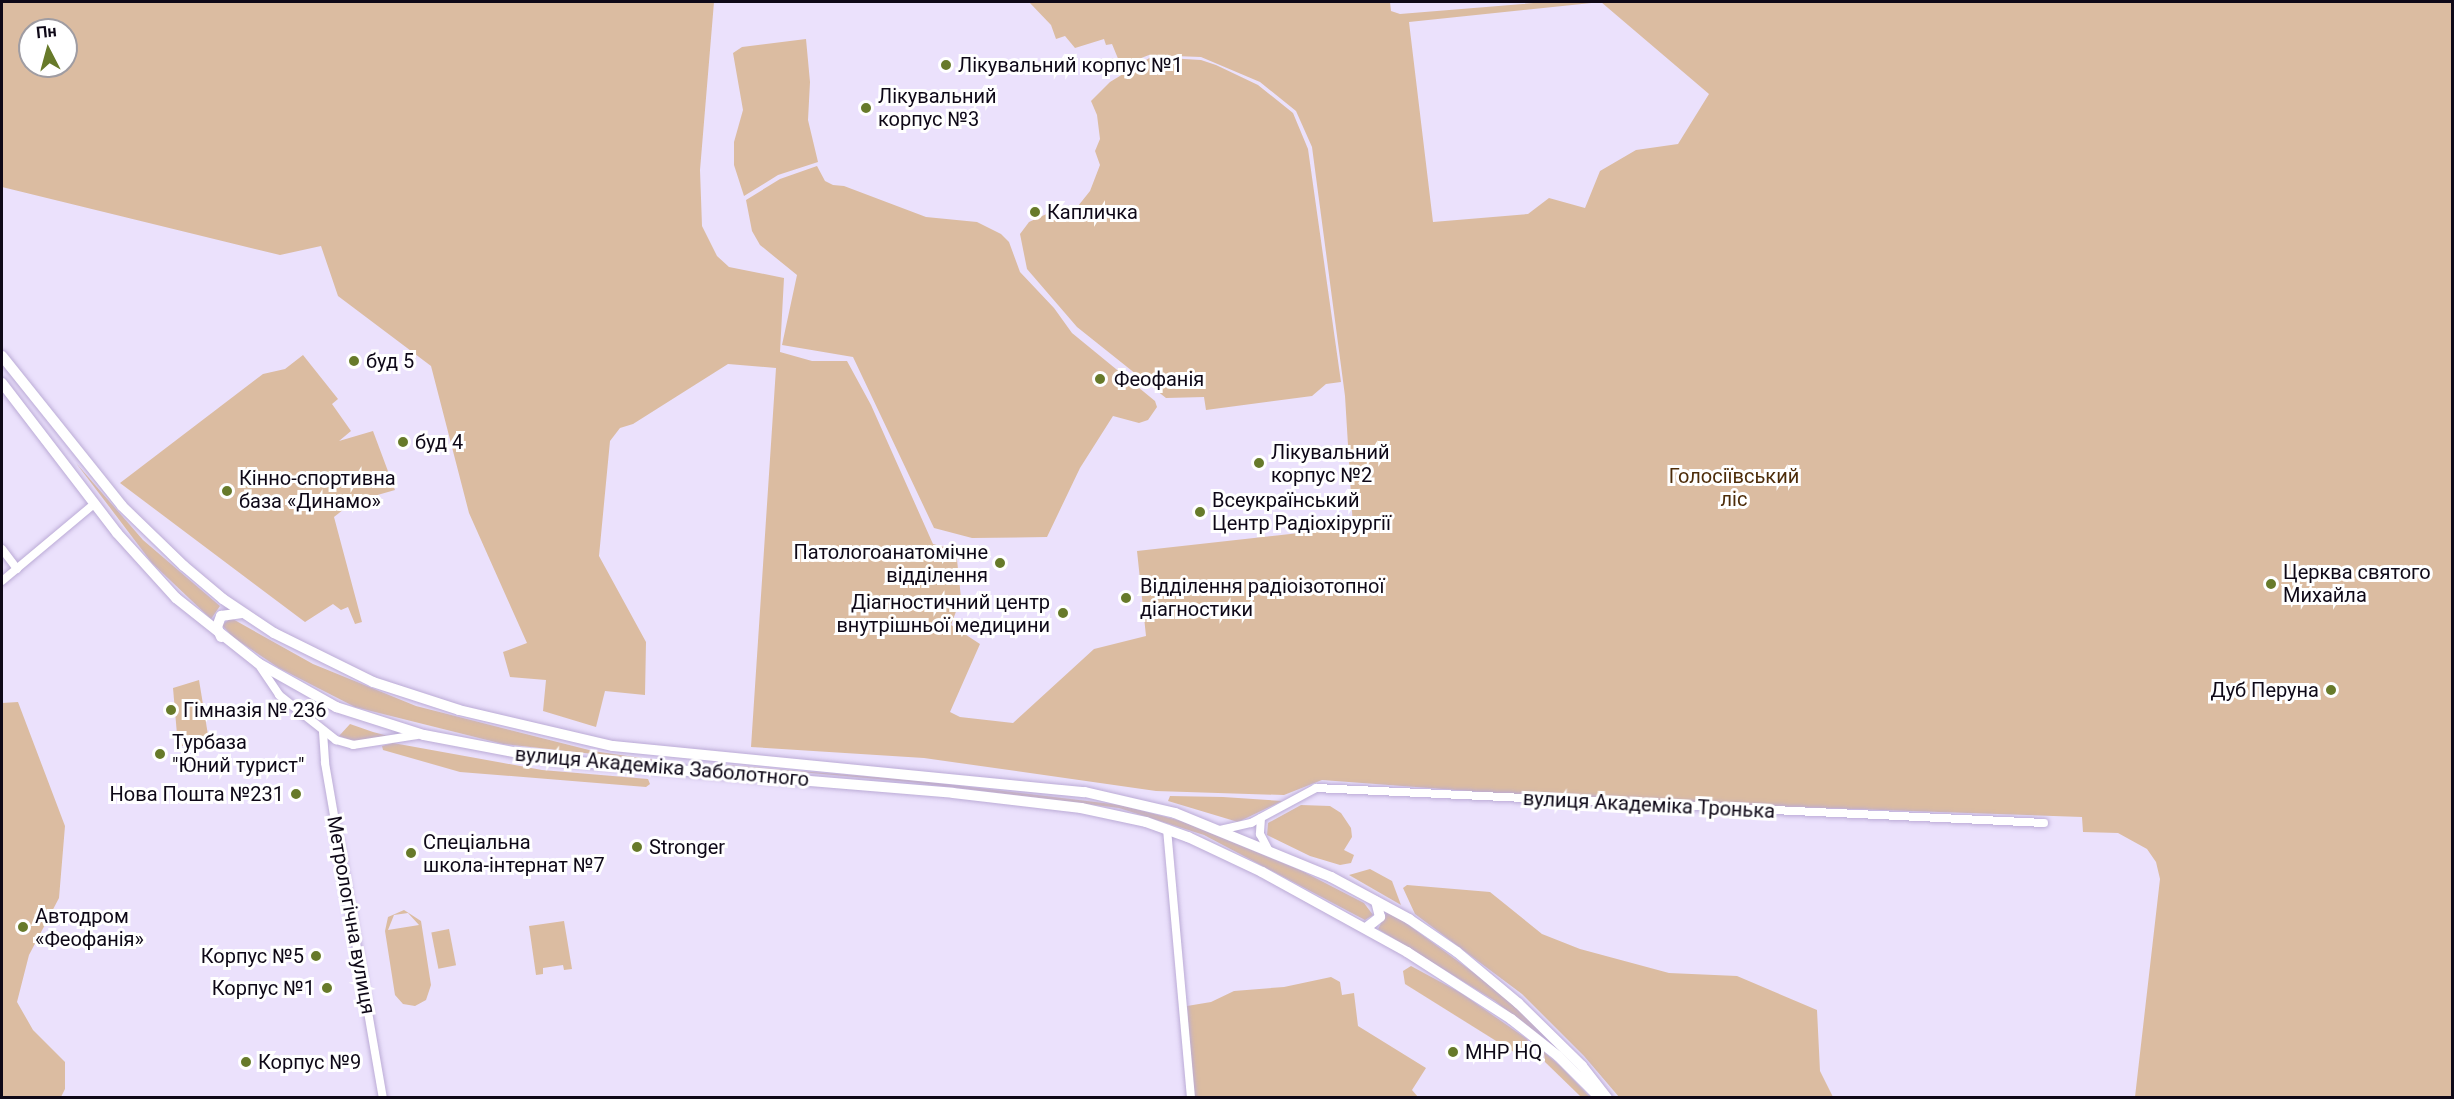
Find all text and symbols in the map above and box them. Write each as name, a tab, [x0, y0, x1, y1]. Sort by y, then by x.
north arrow	[18, 18, 78, 78]
text: Пн	[35, 21, 57, 42]
place label: Лікувальний корпус №1	[958, 53, 1183, 77]
marker: Лікувальний корпус №1	[939, 58, 953, 72]
place label: Лікувальний корпус №3	[878, 84, 997, 131]
marker: Лікувальний корпус №3	[859, 101, 873, 115]
place label: Капличка	[1047, 200, 1138, 224]
marker: Капличка	[1028, 205, 1042, 219]
place label: буд 5	[366, 349, 414, 373]
marker: буд 5	[347, 354, 361, 368]
place label: Феофанія	[1114, 367, 1204, 391]
marker: Феофанія	[1091, 370, 1109, 388]
place label: буд 4	[415, 430, 463, 454]
marker: буд 4	[396, 435, 410, 449]
place label: Лікувальний корпус №2	[1271, 440, 1390, 487]
marker: Лікувальний корпус №2	[1252, 456, 1266, 470]
park label: Голосіївський ліс	[1669, 464, 1799, 511]
place label: Кінно-спортивна база «Динамо»	[239, 467, 396, 514]
marker: Кінно-спортивна база «Динамо»	[220, 484, 234, 498]
place label: Всеукраїнський Центр Радіохірургії	[1212, 488, 1391, 535]
marker: Всеукраїнський Центр Радіохірургії	[1193, 505, 1207, 519]
place label: Патологоанатомічне відділення	[794, 540, 988, 587]
marker: Патологоанатомічне відділення	[993, 556, 1007, 570]
place label: Церква святого Михайла	[2283, 560, 2431, 607]
place label: Відділення радіоізотопної діагностики	[1140, 574, 1384, 621]
marker: Церква святого Михайла	[2264, 577, 2278, 591]
marker: Відділення радіоізотопної діагностики	[1117, 589, 1135, 607]
place label: Діагностичний центр внутрішньої медицини	[836, 590, 1050, 637]
marker: Діагностичний центр внутрішньої медицини	[1054, 604, 1072, 622]
place label: Дуб Перуна	[2211, 678, 2319, 702]
marker: Дуб Перуна	[2324, 683, 2338, 697]
place label: Гімназія № 236	[183, 698, 326, 722]
marker: Гімназія № 236	[164, 703, 178, 717]
place label: Турбаза "Юний турист"	[172, 730, 304, 777]
street label: вулиця Академіка Заболотного	[514, 742, 810, 792]
marker: Турбаза "Юний турист"	[153, 747, 167, 761]
place label: Нова Пошта №231	[110, 782, 284, 806]
street label: вулиця Академіка Тронька	[1522, 786, 1776, 824]
marker: Нова Пошта №231	[289, 787, 303, 801]
street label: Метрологічна вулиця	[322, 814, 380, 1016]
place label: Спеціальна школа-інтернат №7	[423, 830, 605, 877]
place label: Stronger	[649, 835, 725, 859]
marker: Stronger	[630, 840, 644, 854]
marker: Спеціальна школа-інтернат №7	[404, 846, 418, 860]
place label: Автодром «Феофанія»	[35, 904, 144, 951]
marker: Автодром «Феофанія»	[16, 920, 30, 934]
place label: Корпус №5	[201, 944, 304, 968]
marker: Корпус №5	[309, 949, 323, 963]
place label: Корпус №1	[212, 976, 315, 1000]
marker: Корпус №1	[320, 981, 334, 995]
place label: MHP HQ	[1465, 1040, 1542, 1064]
marker: MHP HQ	[1446, 1045, 1460, 1059]
place label: Корпус №9	[258, 1050, 361, 1074]
marker: Корпус №9	[239, 1055, 253, 1069]

